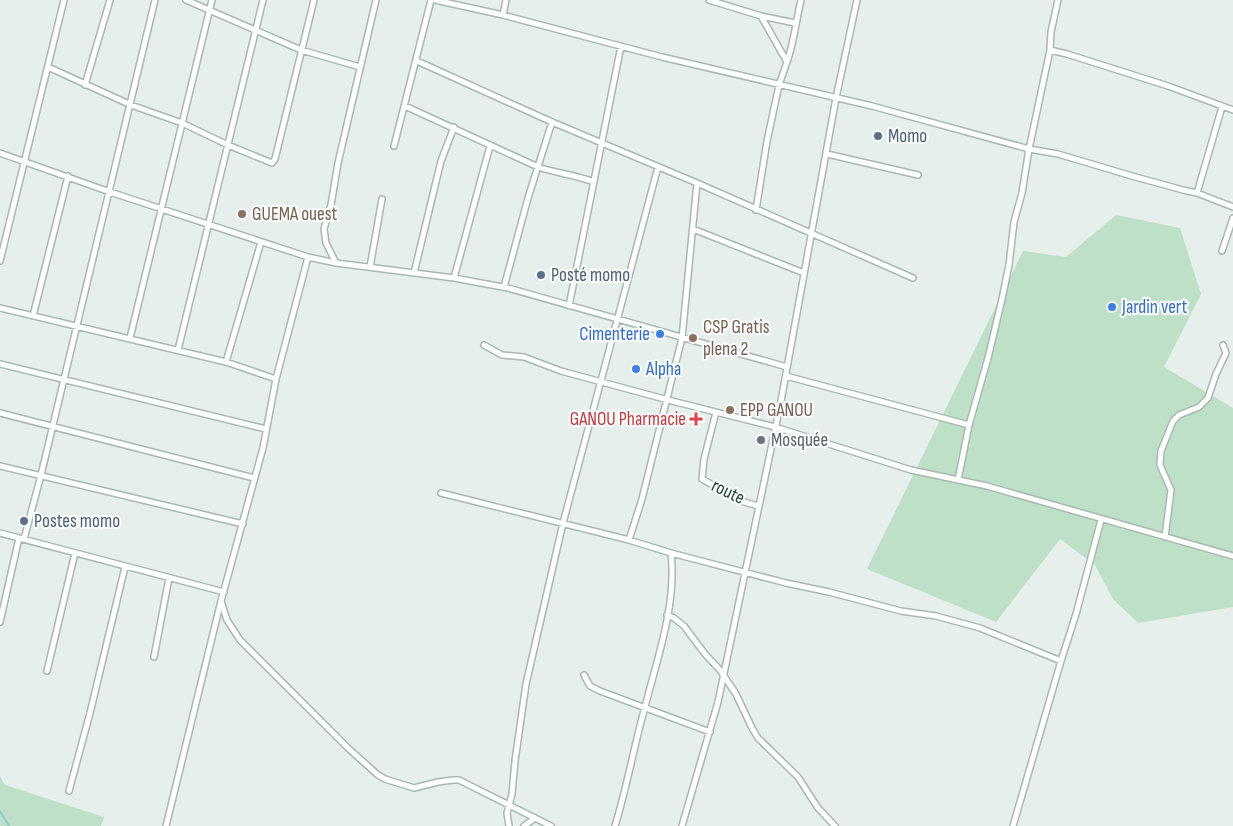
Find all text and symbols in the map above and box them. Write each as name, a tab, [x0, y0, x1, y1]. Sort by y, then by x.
place label: Momo	[888, 125, 927, 148]
marker: Momo	[872, 130, 884, 142]
place label: GUEMA ouest	[252, 203, 337, 226]
marker: GUEMA ouest	[236, 208, 248, 220]
place label: Posté momo	[551, 264, 630, 287]
marker: Posté momo	[535, 269, 547, 281]
place label: Jardin vert	[1121, 296, 1187, 319]
marker: Jardin vert	[1106, 301, 1118, 313]
place label: CSP Gratis plena 2	[703, 316, 770, 361]
place label: Cimenterie	[579, 323, 650, 346]
marker: Cimenterie	[654, 328, 666, 340]
marker: CSP Gratis plena 2	[687, 332, 699, 344]
place label: Alpha	[645, 358, 681, 381]
marker: Alpha	[630, 363, 642, 375]
place label: EPP GANOU	[740, 399, 813, 422]
marker: EPP GANOU	[724, 404, 736, 416]
place label: GANOU Pharmacie	[570, 408, 686, 431]
marker: GANOU Pharmacie	[690, 413, 702, 425]
place label: Mosquée	[771, 429, 828, 452]
marker: Mosquée	[755, 434, 767, 446]
street label: route	[708, 474, 748, 510]
place label: Postes momo	[34, 510, 120, 533]
marker: Postes momo	[18, 515, 30, 527]

